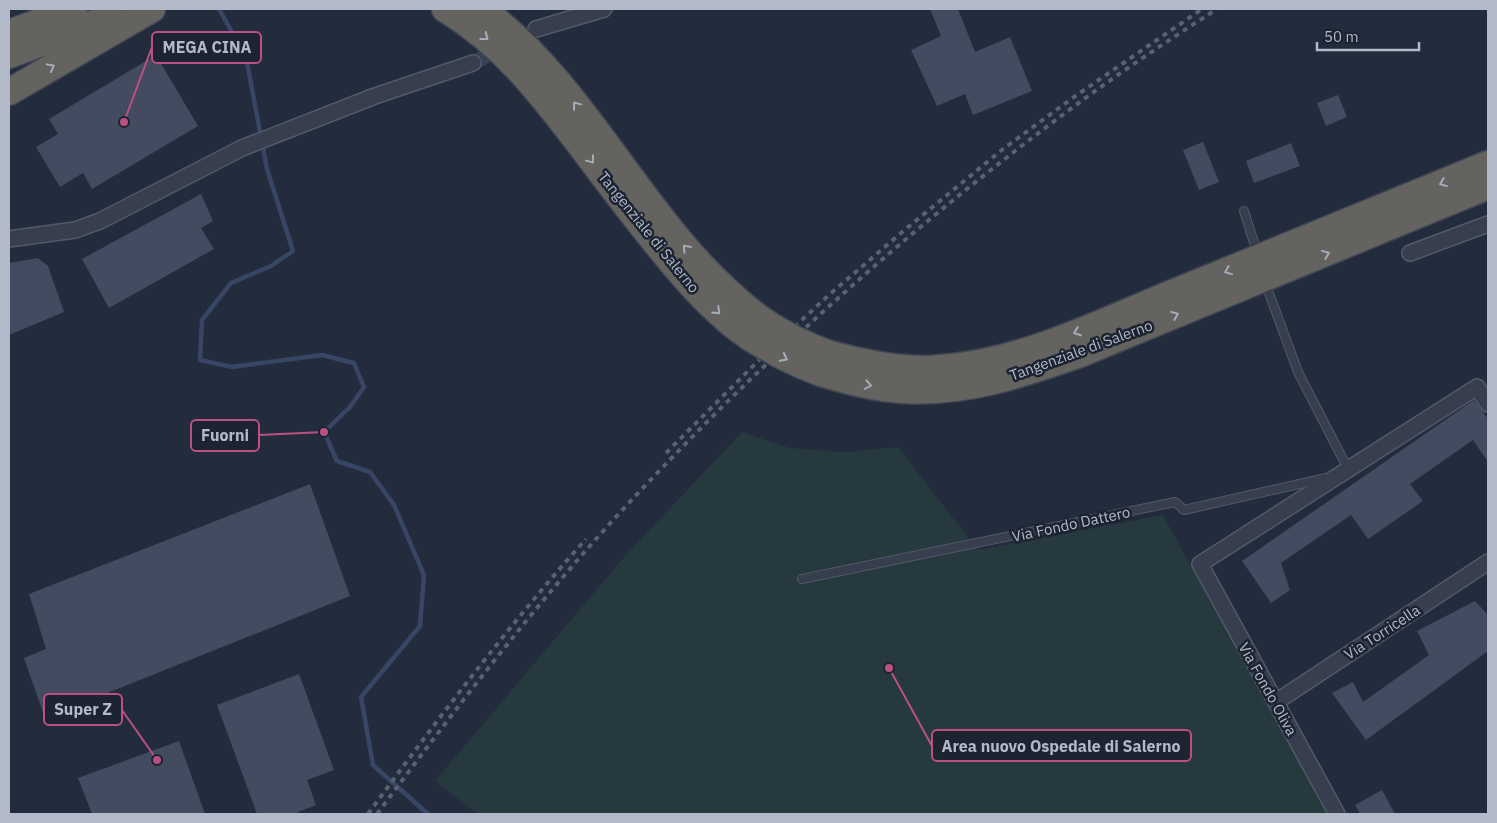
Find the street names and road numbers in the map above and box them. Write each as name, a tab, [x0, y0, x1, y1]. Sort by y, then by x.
street label: Tangenziale di Salerno	[594, 167, 704, 297]
street label: Tangenziale di Salerno	[1007, 315, 1155, 385]
street label: Via Fondo Dattero	[1010, 502, 1132, 546]
street label: Via Torricella	[1340, 600, 1424, 664]
street label: Via Fondo Oliva	[1235, 639, 1301, 739]

